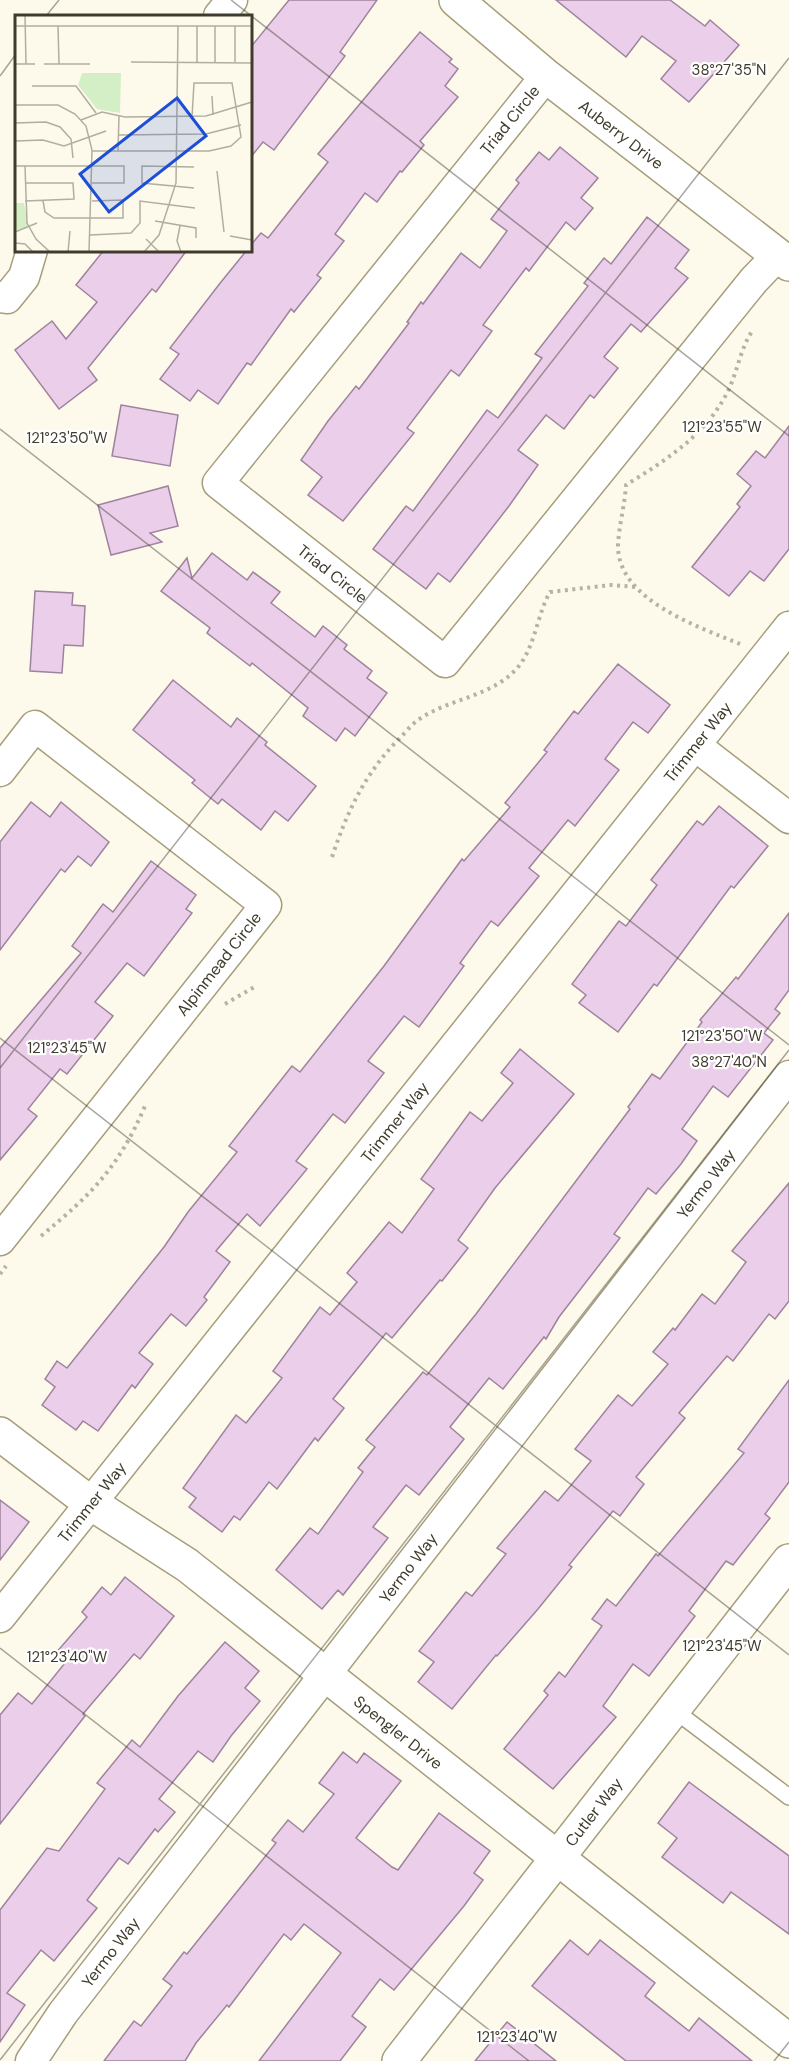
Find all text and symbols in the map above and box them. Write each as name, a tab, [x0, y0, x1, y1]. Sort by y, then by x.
inset map	[15, 15, 252, 252]
text: 38°27'35"N	[692, 60, 766, 80]
street label: Triad Circle	[476, 81, 544, 159]
street label: Auberry Drive	[575, 95, 668, 174]
text: 121°23'55"W	[682, 417, 762, 437]
text: 121°23'50"W	[27, 428, 108, 448]
street label: Triad Circle	[294, 539, 372, 608]
street label: Trimmer Way	[659, 697, 736, 787]
street label: Alpinmead Circle	[172, 908, 266, 1020]
text: 121°23'50"W	[682, 1026, 763, 1046]
text: 121°23'45"W	[27, 1038, 107, 1058]
text: 38°27'40"N	[691, 1052, 767, 1072]
street label: Trimmer Way	[356, 1077, 433, 1167]
street label: Yermo Way	[672, 1144, 739, 1223]
street label: Trimmer Way	[53, 1457, 130, 1547]
street label: Yermo Way	[374, 1528, 442, 1607]
text: 121°23'45"W	[682, 1636, 762, 1656]
text: 121°23'40"W	[27, 1647, 108, 1667]
street label: Spengler Drive	[350, 1691, 447, 1774]
street label: Cutler Way	[560, 1773, 627, 1851]
street label: Yermo Way	[77, 1913, 144, 1991]
text: 121°23'40"W	[477, 2027, 558, 2047]

